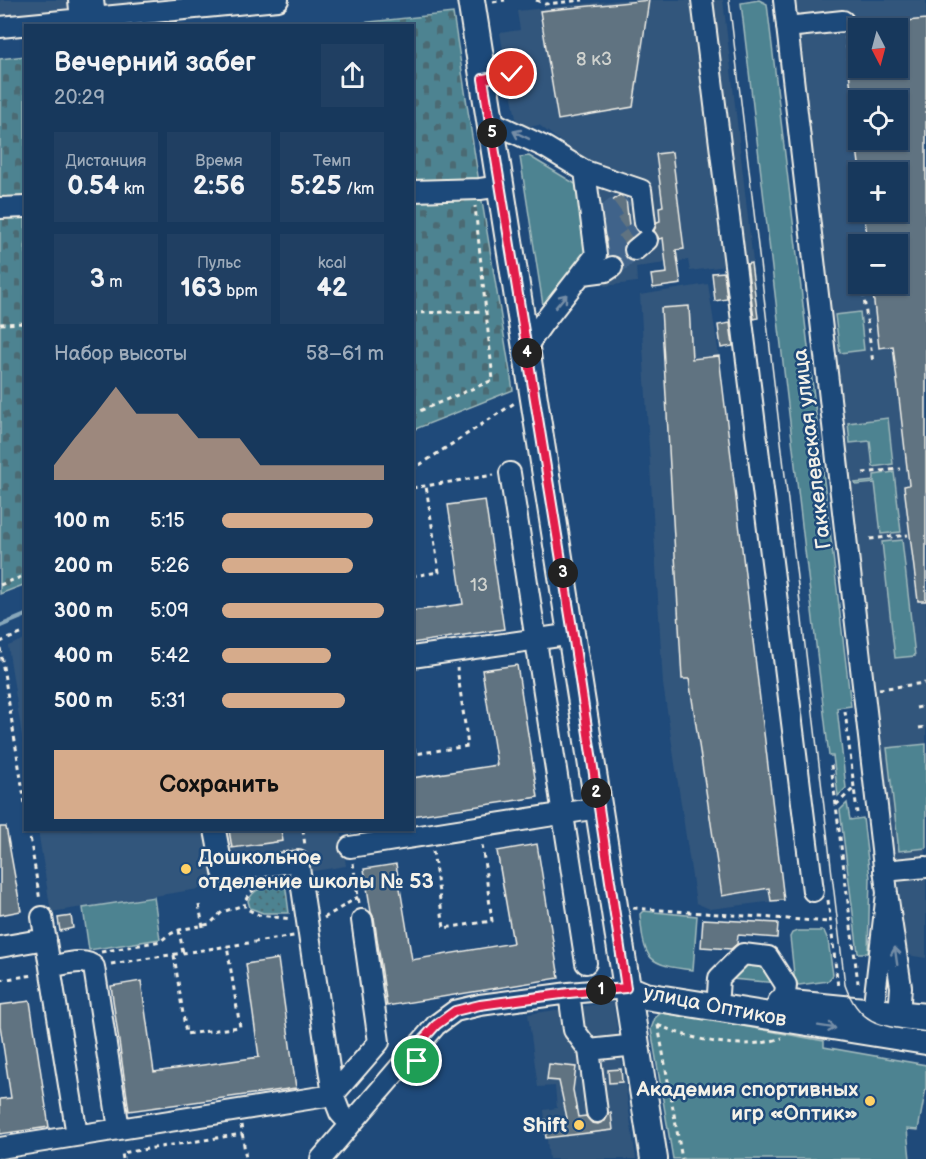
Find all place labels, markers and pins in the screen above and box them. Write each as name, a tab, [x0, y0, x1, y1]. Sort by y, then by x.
pin	[486, 48, 537, 99]
pin: 5	[477, 118, 507, 148]
pin: 4	[512, 338, 542, 368]
pin: 3	[548, 558, 578, 588]
pin: 2	[581, 778, 611, 808]
place label: Дошкольное отделение школы № 53	[198, 845, 434, 894]
marker: Дошкольное отделение школы № 53	[179, 862, 193, 876]
pin: 1	[586, 975, 616, 1005]
pin	[391, 1035, 442, 1086]
place label: Академия спортивных игр «Оптик»	[636, 1077, 858, 1126]
marker: Академия спортивных игр «Оптик»	[863, 1094, 877, 1108]
place label: Shift	[523, 1113, 567, 1138]
marker: Shift	[572, 1118, 586, 1132]

